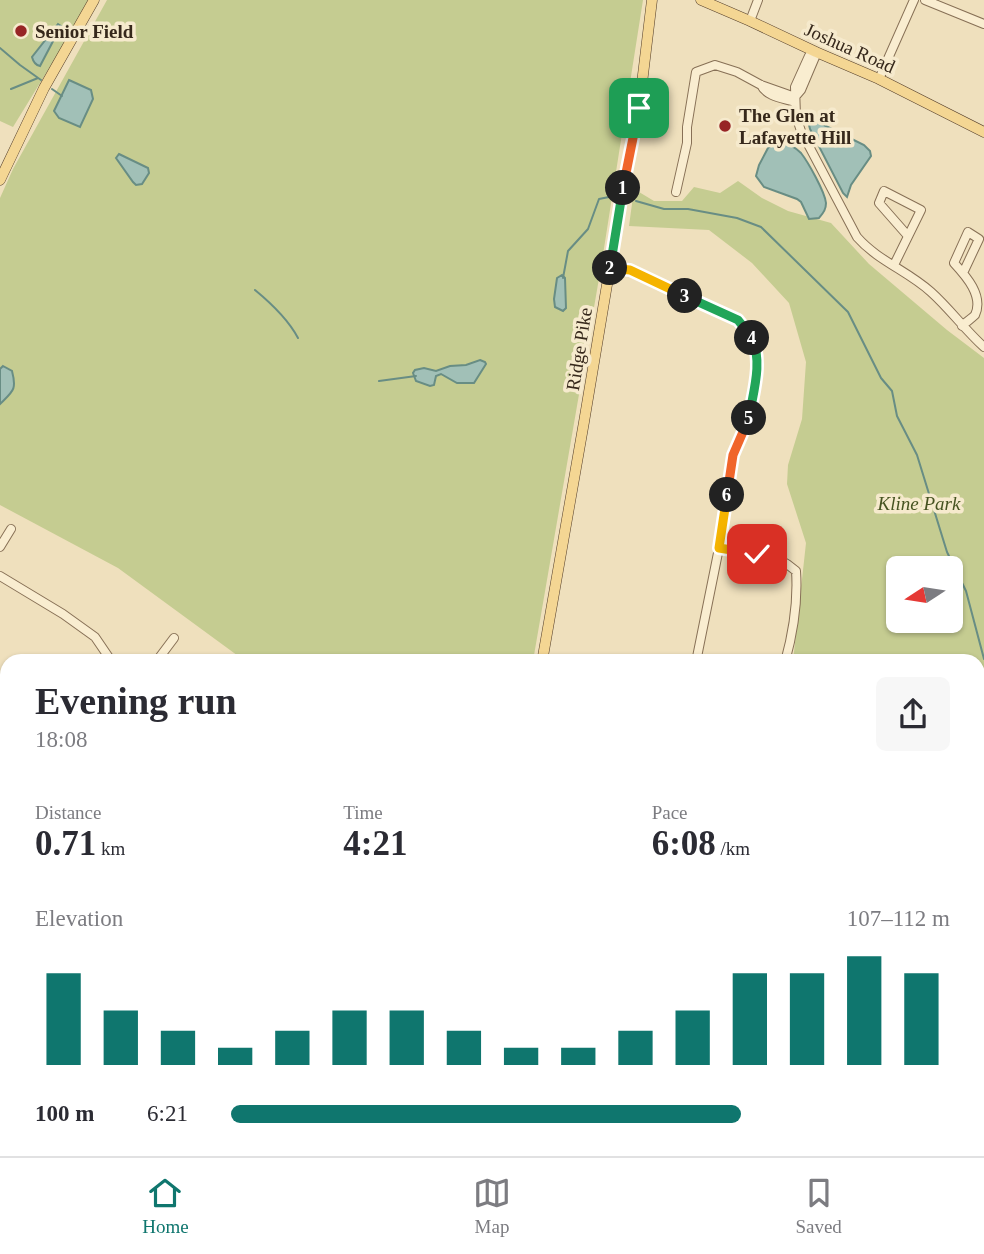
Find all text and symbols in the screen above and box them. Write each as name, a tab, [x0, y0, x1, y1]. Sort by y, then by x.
street label: Joshua Road	[802, 19, 899, 77]
place label: Senior Field	[35, 21, 134, 42]
marker: Senior Field	[13, 23, 29, 39]
pin	[609, 78, 669, 138]
icon: arrive	[620, 89, 658, 127]
place label: The Glen at Lafayette Hill	[739, 105, 851, 148]
marker: The Glen at Lafayette Hill	[717, 118, 733, 134]
pin: 1	[606, 170, 640, 206]
text: 1	[618, 177, 627, 198]
pin: 2	[592, 250, 628, 286]
text: 2	[605, 257, 614, 278]
pin: 3	[668, 278, 702, 314]
text: 3	[680, 285, 689, 306]
street label: Ridge Pike	[562, 306, 596, 392]
pin: 4	[734, 320, 770, 356]
text: 4	[747, 327, 756, 348]
pin: 5	[732, 400, 766, 436]
text: 5	[744, 407, 753, 428]
pin: 6	[710, 477, 744, 512]
text: 6	[722, 484, 731, 505]
park label: Kline Park	[877, 493, 961, 514]
pin	[727, 524, 787, 584]
icon: check	[738, 535, 776, 573]
north arrow	[886, 556, 962, 634]
map controls	[886, 556, 963, 633]
button: share	[876, 677, 950, 751]
text: Evening run	[35, 680, 237, 722]
text: 18:08	[35, 727, 87, 752]
text: Distance	[35, 802, 101, 823]
text: Time	[343, 802, 383, 823]
text: Pace	[652, 802, 688, 823]
text: 0.71	[35, 824, 96, 863]
text: 4:21	[343, 824, 407, 863]
text: 6:08	[652, 824, 716, 863]
text: km	[96, 838, 125, 859]
text: /km	[716, 838, 750, 859]
text: Elevation	[35, 906, 123, 931]
text: 107–112 m	[847, 906, 950, 931]
text: 100 m	[35, 1101, 94, 1126]
text: 6:21	[147, 1101, 188, 1126]
tab: Home	[142, 1174, 189, 1238]
tab: Map	[473, 1174, 511, 1238]
tab: Saved	[795, 1174, 842, 1238]

